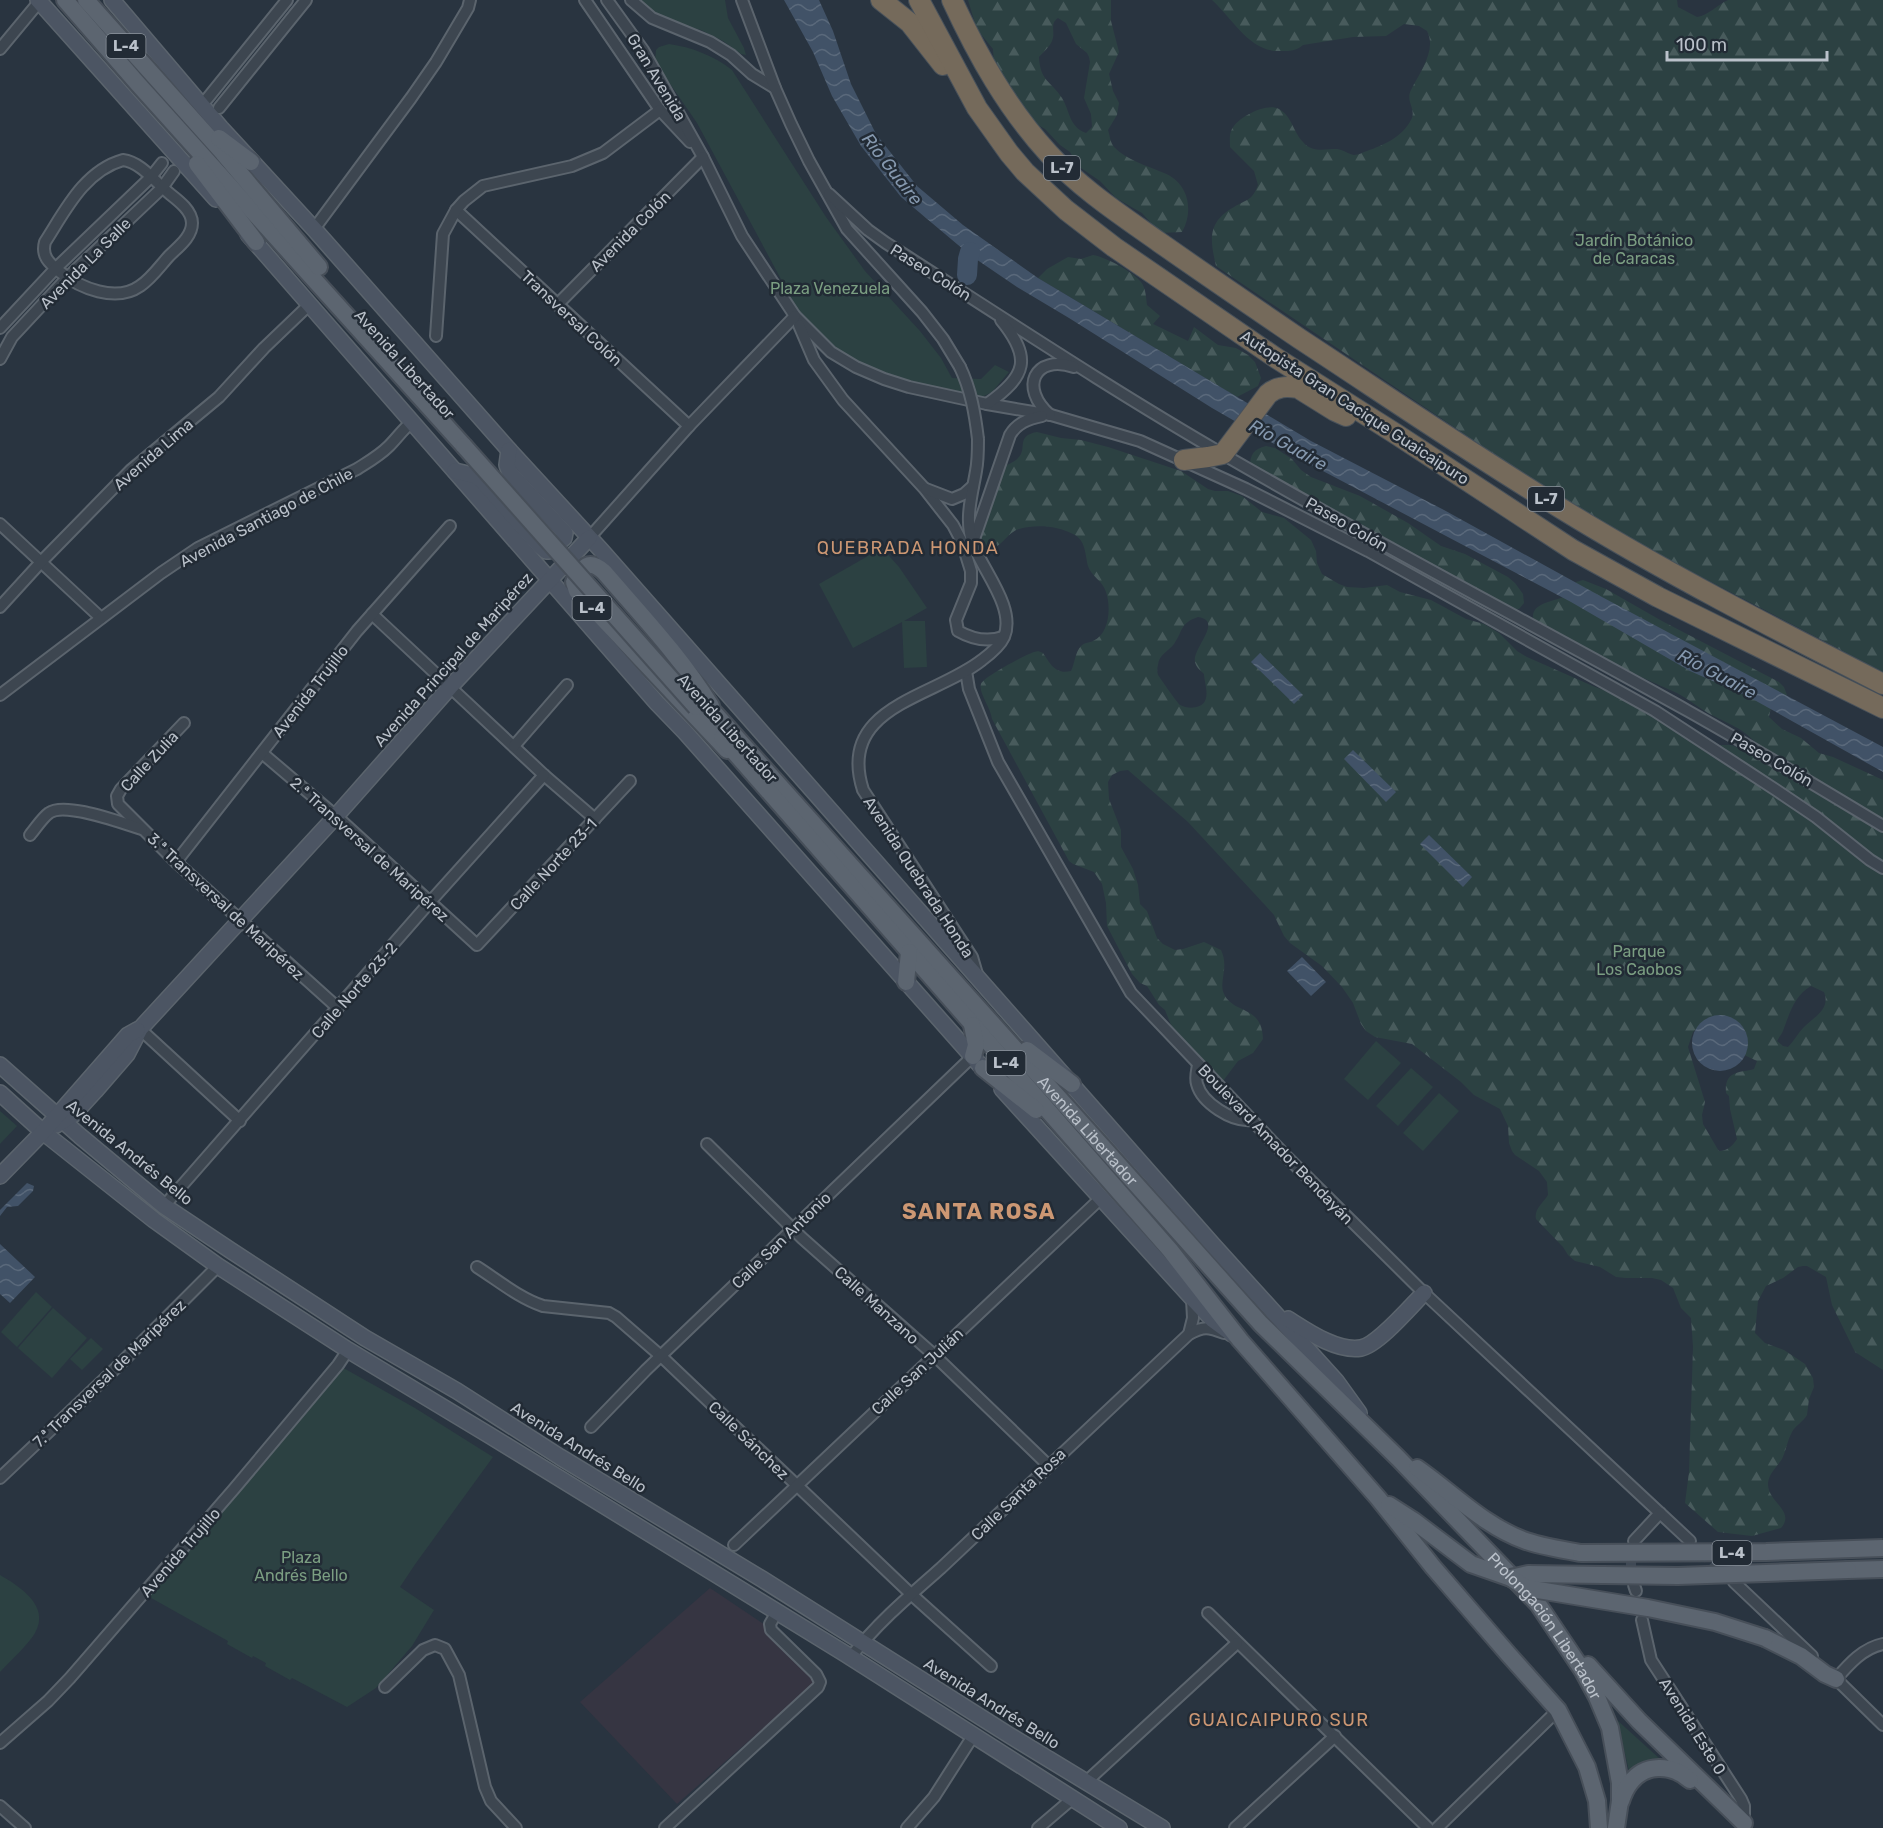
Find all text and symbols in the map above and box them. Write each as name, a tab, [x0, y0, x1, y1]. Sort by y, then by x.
scale bar	[1667, 24, 1828, 62]
street label: Gran Avenida	[623, 30, 690, 124]
road number: L-4	[106, 34, 146, 58]
text: 100 m	[1676, 34, 1727, 56]
water label: Río Guaire	[857, 128, 927, 210]
road number: L-7	[1044, 156, 1080, 180]
street label: Avenida Colón	[586, 187, 675, 276]
street label: Avenida La Salle	[36, 214, 135, 313]
park label: Jardín Botánico de Caracas	[1575, 231, 1693, 268]
street label: Paseo Colón	[887, 240, 975, 305]
street label: Transversal Colón	[517, 267, 626, 370]
park label: Plaza Venezuela	[770, 279, 890, 298]
street label: Avenida Libertador	[350, 306, 459, 423]
street label: Autopista Gran Cacique Guaicaipuro	[1237, 326, 1473, 489]
street label: Avenida Lima	[110, 415, 197, 494]
water label: Río Guaire	[1245, 415, 1331, 475]
street label: Avenida Santiago de Chile	[177, 464, 356, 571]
road number: L-7	[1528, 487, 1564, 511]
street label: Paseo Colón	[1302, 493, 1391, 556]
district label: QUEBRADA HONDA	[817, 537, 999, 559]
street label: Avenida Principal de Maripérez	[370, 568, 537, 750]
road number: L-4	[572, 596, 612, 620]
street label: Avenida Trujillo	[268, 641, 352, 741]
water label: Río Guaire	[1674, 644, 1760, 704]
street label: Avenida Libertador	[673, 670, 782, 787]
street label: Calle Zulia	[117, 727, 182, 796]
street label: Paseo Colón	[1727, 728, 1816, 791]
street label: 2.ª Transversal de Maripérez	[286, 773, 453, 926]
street label: Avenida Quebrada Honda	[859, 793, 978, 961]
street label: Calle Norte 23-1	[506, 814, 601, 914]
street label: 3.ª Transversal de Maripérez	[143, 829, 308, 984]
street label: Calle Norte 23-2	[307, 938, 401, 1042]
park label: Parque Los Caobos	[1596, 942, 1682, 979]
road number: L-4	[986, 1051, 1026, 1075]
street label: Boulevard Amador Bendayán	[1194, 1060, 1357, 1228]
street label: Avenida Libertador	[1034, 1072, 1142, 1190]
street label: Avenida Andrés Bello	[63, 1096, 197, 1209]
street label: Calle San Antonio	[728, 1188, 835, 1293]
district label: SANTA ROSA	[902, 1198, 1056, 1225]
street label: Calle Manzano	[830, 1262, 923, 1348]
street label: 7.ª Transversal de Maripérez	[29, 1295, 190, 1451]
street label: Calle San Julián	[868, 1324, 967, 1419]
street label: Calle Sánchez	[705, 1397, 793, 1483]
street label: Avenida Andrés Bello	[507, 1398, 650, 1497]
street label: Calle Santa Rosa	[967, 1444, 1070, 1544]
street label: Avenida Trujillo	[137, 1504, 224, 1601]
road number: L-4	[1712, 1541, 1752, 1565]
park label: Plaza Andrés Bello	[254, 1548, 348, 1585]
street label: Prolongación Libertador	[1484, 1549, 1605, 1703]
street label: Avenida Andrés Bello	[920, 1654, 1063, 1753]
street label: Avenida Este 0	[1655, 1674, 1730, 1778]
district label: GUAICAIPURO SUR	[1188, 1709, 1370, 1731]

